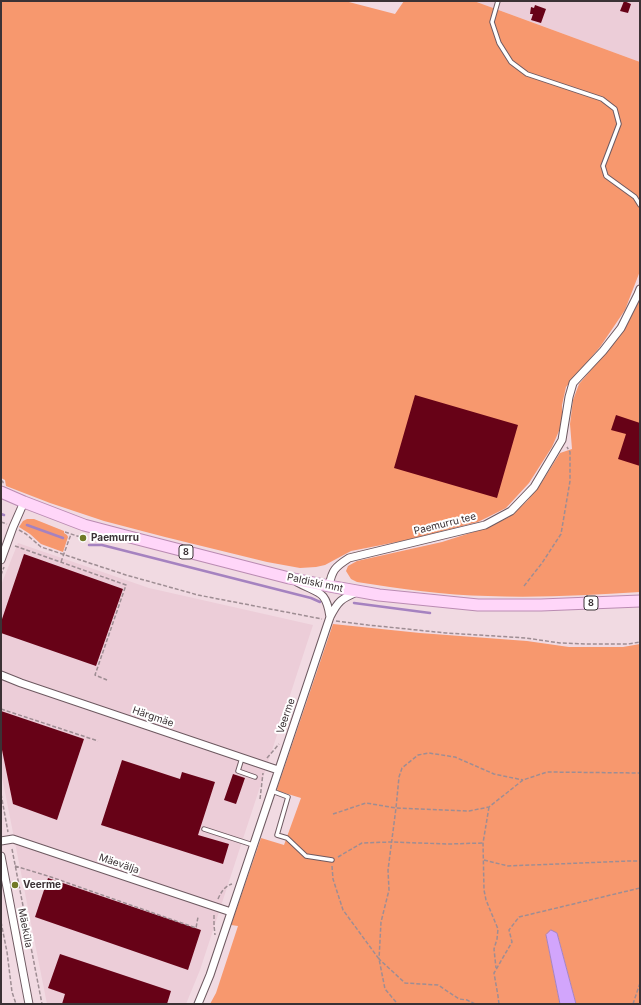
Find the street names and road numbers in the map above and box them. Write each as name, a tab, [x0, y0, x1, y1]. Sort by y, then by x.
street label: Paemurru tee	[413, 510, 477, 538]
road number: 8	[179, 545, 193, 559]
street label: Paldiski mnt	[286, 571, 344, 595]
road number: 8	[584, 596, 598, 610]
street label: Veerme	[274, 697, 298, 735]
street label: Härgmäe	[131, 704, 175, 730]
street label: Mäevälja	[97, 852, 141, 876]
street label: Mäeküla	[15, 907, 35, 949]

